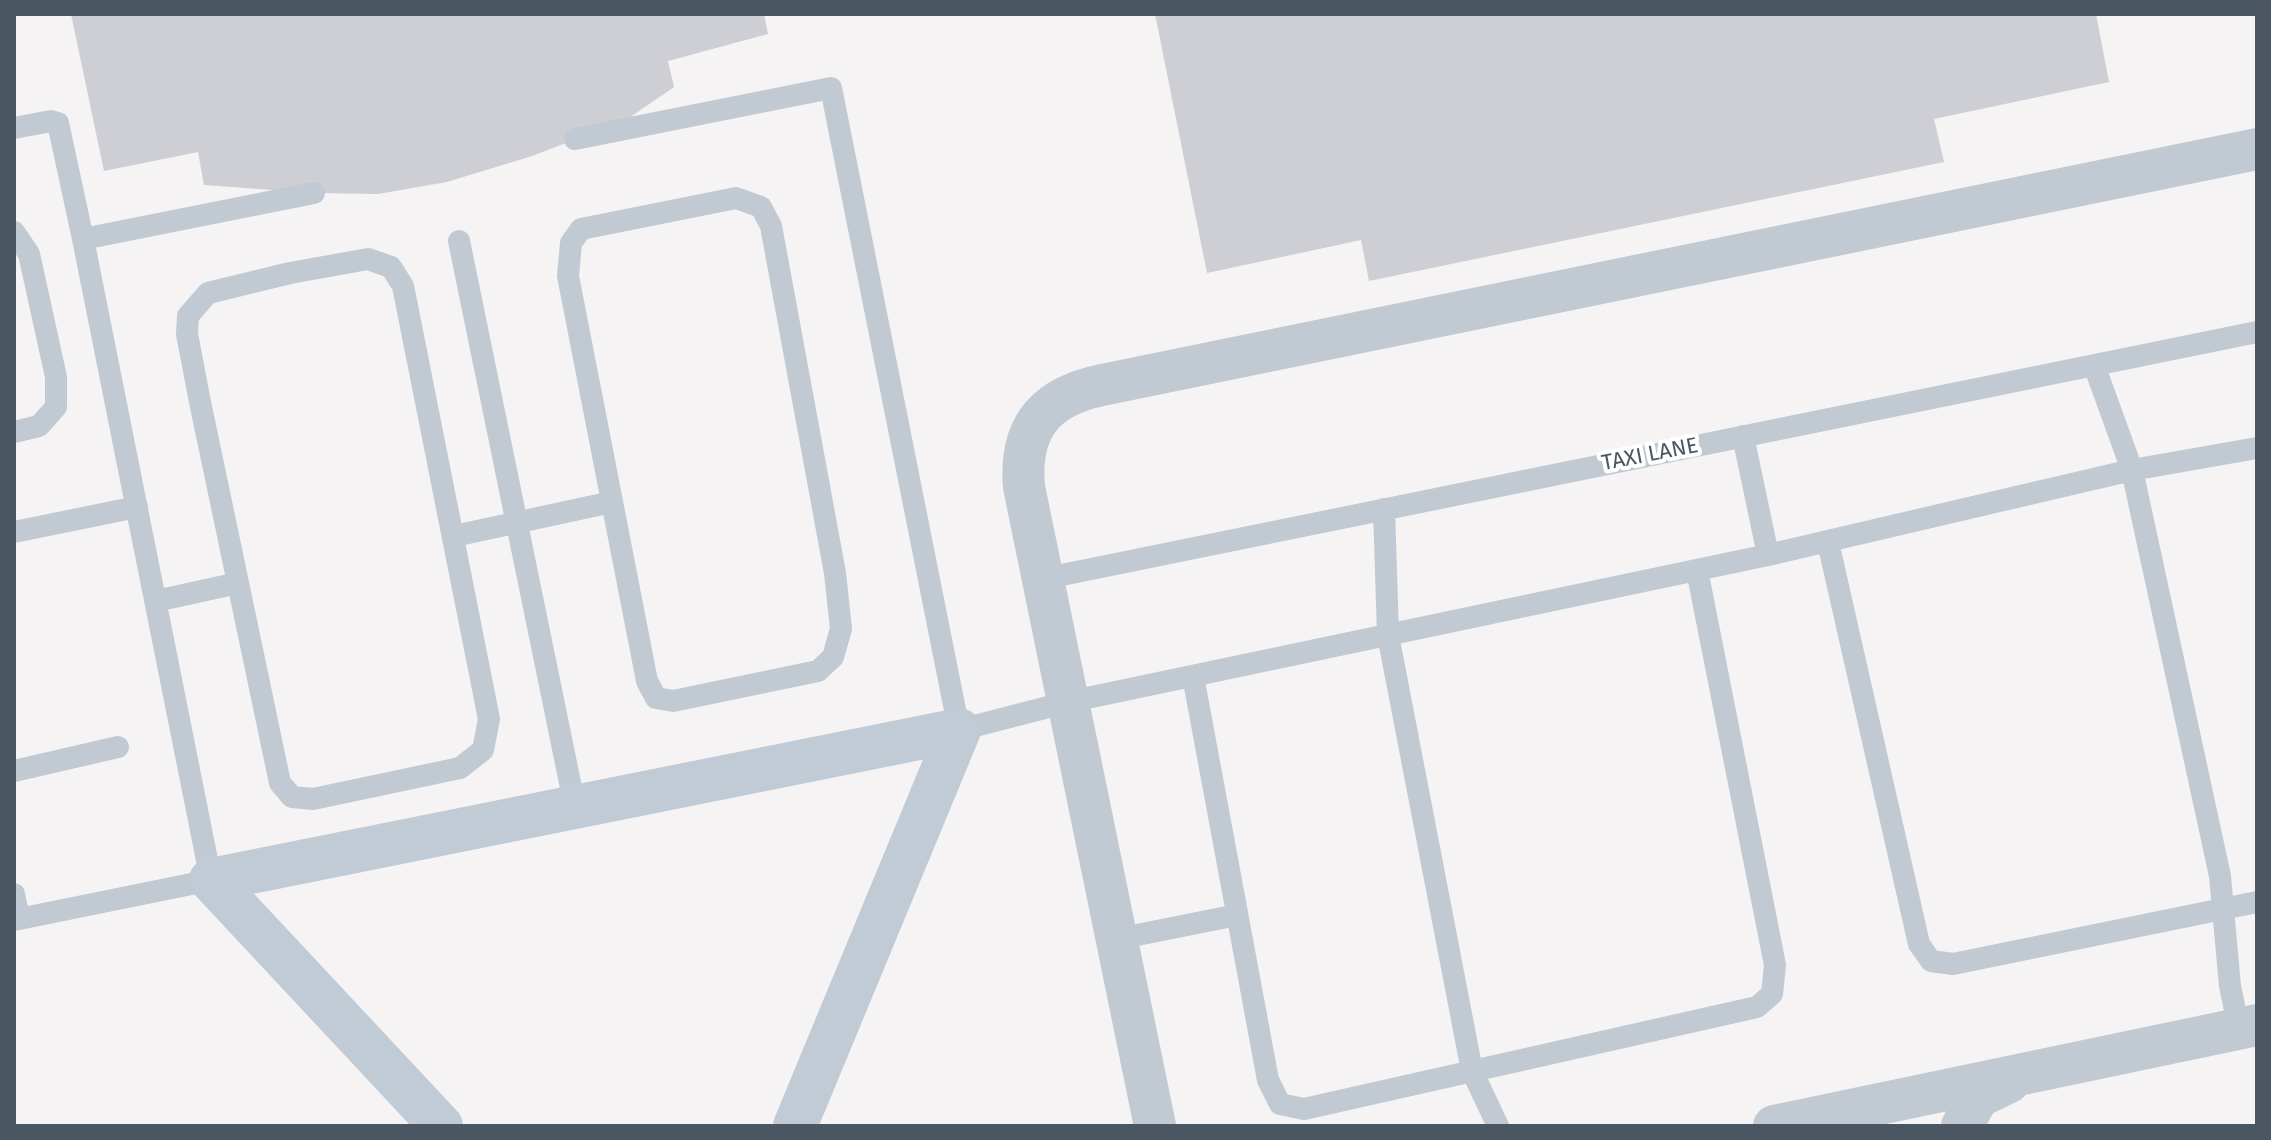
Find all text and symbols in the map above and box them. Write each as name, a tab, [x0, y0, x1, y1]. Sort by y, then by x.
street label: TAXI LANE	[1600, 433, 1700, 477]

